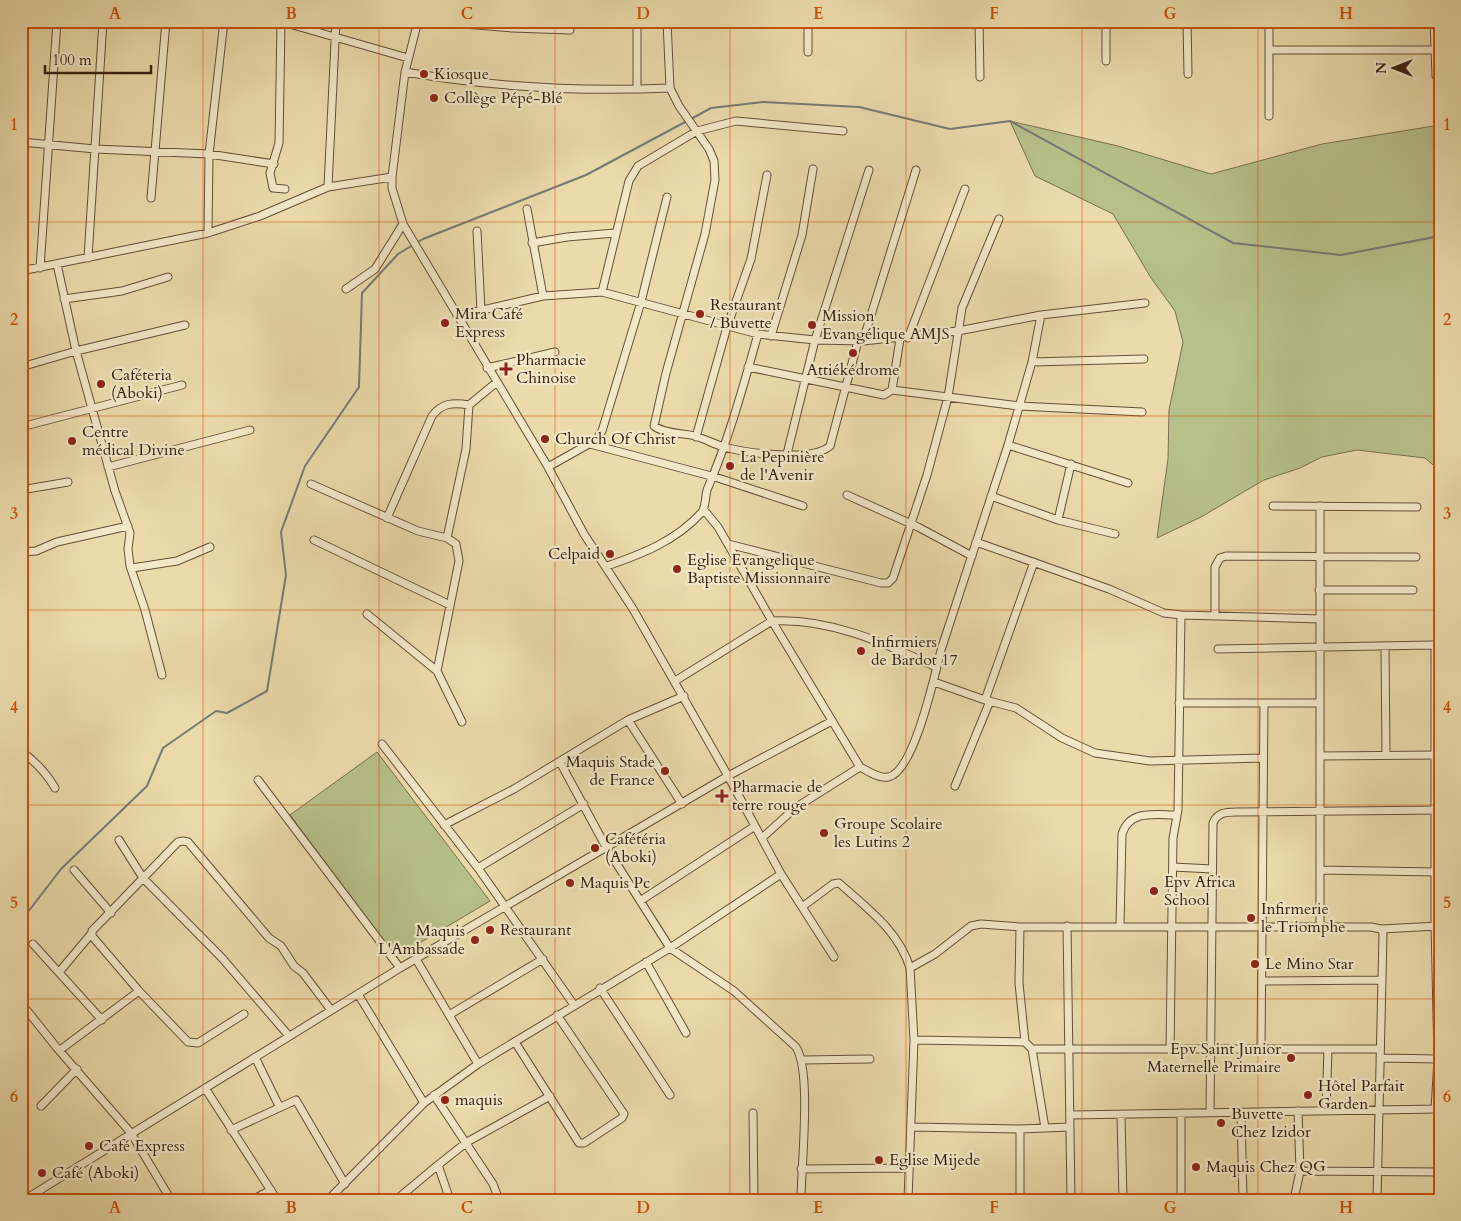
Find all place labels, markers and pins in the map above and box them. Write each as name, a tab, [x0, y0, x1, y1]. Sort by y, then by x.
place label: Kiosque	[434, 63, 489, 85]
marker: Kiosque	[418, 68, 430, 80]
place label: Collège Pépé-Blé	[444, 87, 563, 109]
marker: Collège Pépé-Blé	[428, 92, 440, 104]
place label: Restaurant / Buvette	[710, 294, 781, 334]
place label: Mira Café Express	[455, 303, 523, 343]
place label: Mission Evangélique AMJS	[822, 305, 950, 345]
marker: Restaurant / Buvette	[694, 308, 706, 320]
marker: Mira Café Express	[439, 317, 451, 329]
marker: Mission Evangélique AMJS	[806, 319, 818, 331]
marker: Attiékédrome	[847, 347, 859, 359]
place label: Pharmacie Chinoise	[516, 349, 587, 389]
place label: Attiékédrome	[807, 359, 899, 381]
marker: Pharmacie Chinoise	[500, 363, 512, 375]
place label: Caféteria (Aboki)	[111, 364, 172, 404]
marker: Caféteria (Aboki)	[95, 378, 107, 390]
place label: Centre médical Divine	[82, 421, 185, 461]
place label: Church Of Christ	[555, 428, 676, 450]
marker: Church Of Christ	[539, 433, 551, 445]
marker: Centre médical Divine	[66, 435, 78, 447]
place label: La Pepinière de l'Avenir	[740, 446, 825, 486]
marker: La Pepinière de l'Avenir	[724, 460, 736, 472]
place label: Celpaid	[548, 543, 600, 565]
marker: Celpaid	[604, 548, 616, 560]
place label: Eglise Evangelique Baptiste Missionnaire	[687, 549, 831, 589]
marker: Eglise Evangelique Baptiste Missionnaire	[671, 563, 683, 575]
place label: Infirmiers de Bardot 17	[871, 631, 958, 671]
marker: Infirmiers de Bardot 17	[855, 645, 867, 657]
place label: Maquis Stade de France	[566, 751, 655, 791]
marker: Maquis Stade de France	[659, 765, 671, 777]
place label: Pharmacie de terre rouge	[732, 776, 823, 816]
marker: Pharmacie de terre rouge	[716, 790, 728, 802]
place label: Groupe Scolaire les Lutins 2	[834, 813, 943, 853]
marker: Groupe Scolaire les Lutins 2	[818, 827, 830, 839]
place label: Cafétéria (Aboki)	[605, 828, 666, 868]
marker: Cafétéria (Aboki)	[589, 842, 601, 854]
place label: Epv Africa School	[1164, 871, 1236, 911]
place label: Maquis Pc	[580, 872, 650, 894]
marker: Maquis Pc	[564, 877, 576, 889]
marker: Epv Africa School	[1148, 885, 1160, 897]
place label: Infirmerie le Triomphe	[1261, 898, 1345, 938]
marker: Infirmerie le Triomphe	[1245, 912, 1257, 924]
place label: Restaurant	[500, 919, 571, 941]
place label: Maquis L'Ambassade	[378, 920, 465, 960]
marker: Restaurant	[484, 924, 496, 936]
marker: Maquis L'Ambassade	[469, 934, 481, 946]
place label: Le Mino Star	[1265, 953, 1354, 975]
marker: Le Mino Star	[1249, 958, 1261, 970]
place label: Epv Saint Junior Maternelle Primaire	[1147, 1038, 1281, 1078]
marker: Epv Saint Junior Maternelle Primaire	[1285, 1052, 1297, 1064]
place label: Hôtel Parfait Garden	[1318, 1075, 1404, 1115]
place label: maquis	[455, 1089, 503, 1111]
marker: Hôtel Parfait Garden	[1302, 1089, 1314, 1101]
marker: maquis	[439, 1094, 451, 1106]
place label: Buvette Chez Izidor	[1231, 1103, 1311, 1143]
marker: Buvette Chez Izidor	[1215, 1117, 1227, 1129]
place label: Café Express	[99, 1135, 185, 1157]
marker: Café Express	[83, 1140, 95, 1152]
place label: Eglise Mijede	[889, 1149, 980, 1171]
marker: Eglise Mijede	[873, 1154, 885, 1166]
place label: Maquis Chez QG	[1206, 1156, 1326, 1178]
marker: Maquis Chez QG	[1190, 1161, 1202, 1173]
place label: Café (Aboki)	[52, 1162, 139, 1184]
marker: Café (Aboki)	[36, 1167, 48, 1179]

